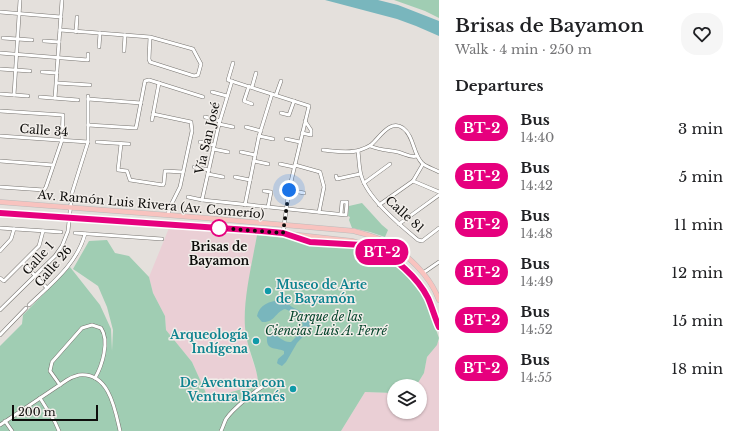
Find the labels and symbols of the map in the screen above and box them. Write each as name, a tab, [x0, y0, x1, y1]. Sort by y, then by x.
street label: Vía San José	[191, 100, 223, 177]
street label: Calle 34	[19, 121, 69, 139]
your location	[279, 180, 299, 200]
street label: Av. Ramón Luis Rivera (Av. Comerío)	[36, 187, 265, 221]
street label: Calle 81	[383, 193, 427, 235]
marker: Brisas de Bayamon	[210, 219, 228, 237]
street label: Calle 1	[19, 238, 57, 278]
place label: Brisas de Bayamon	[189, 239, 250, 268]
line badge: BT-2	[354, 239, 410, 265]
street label: Calle 26	[31, 242, 75, 290]
place label: Museo de Arte de Bayamón	[276, 277, 367, 306]
marker: Museo de Arte de Bayamón	[263, 286, 273, 296]
park label: Parque de las Ciencias Luis A. Ferré	[265, 309, 388, 338]
place label: Arqueología Indígena	[169, 327, 248, 356]
marker: Arqueología Indígena	[251, 336, 261, 346]
place label: De Aventura con Ventura Barnés	[180, 375, 285, 404]
marker: De Aventura con Ventura Barnés	[288, 384, 298, 394]
scale bar	[12, 403, 98, 422]

